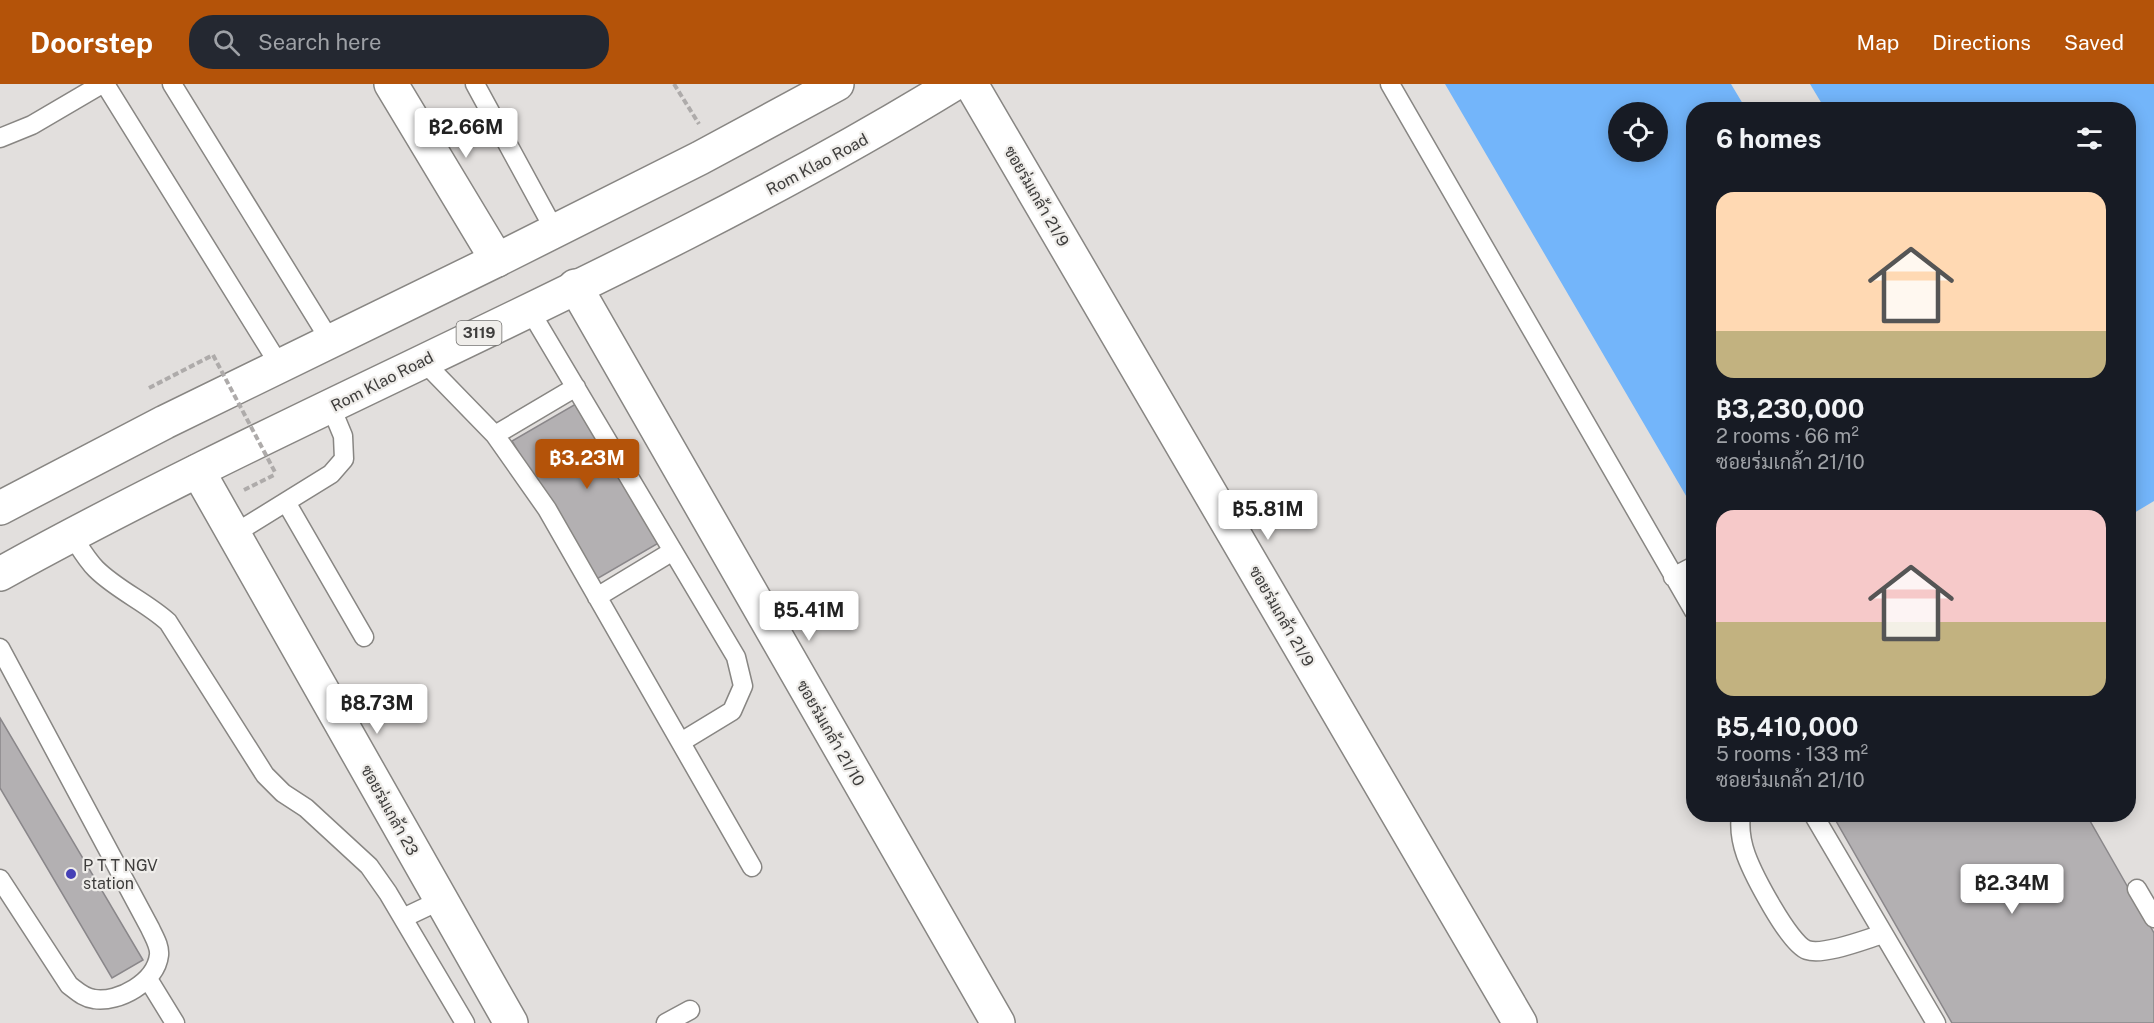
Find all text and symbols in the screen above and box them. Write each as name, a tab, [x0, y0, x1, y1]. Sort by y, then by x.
search box	[189, 15, 609, 69]
text: Doorstep	[30, 26, 153, 59]
icon: search	[210, 26, 243, 59]
text: Search here	[258, 29, 381, 55]
text: Map	[1857, 30, 1899, 55]
text: Directions	[1932, 30, 2031, 55]
text: Saved	[2064, 30, 2124, 55]
map controls	[1608, 102, 1668, 162]
button: locate	[1608, 102, 1668, 162]
pin: ฿2.66M	[417, 108, 515, 159]
text: ฿2.66M	[429, 115, 503, 139]
icon: filters	[2073, 122, 2106, 155]
text: 6 homes	[1716, 123, 1821, 154]
street label: Rom Klao Road	[763, 130, 871, 199]
street label: ซอยร่มเกล้า 21/9	[1000, 142, 1074, 250]
icon: home	[1857, 231, 1965, 339]
road number: 3119	[456, 321, 502, 345]
street label: Rom Klao Road	[328, 347, 437, 415]
text: ฿3,230,000	[1716, 393, 1864, 424]
text: 2 rooms · 66 m²	[1716, 424, 1859, 448]
pin: ฿3.23M	[538, 439, 636, 490]
text: ฿3.23M	[549, 446, 625, 470]
text: ซอยร่มเกล้า 21/10	[1716, 450, 1865, 474]
pin: ฿5.81M	[1219, 490, 1317, 541]
text: ฿5.81M	[1232, 497, 1304, 521]
icon: home	[1857, 549, 1965, 657]
street label: ซอยร่มเกล้า 21/9	[1245, 562, 1319, 670]
pin: ฿5.41M	[760, 591, 858, 642]
text: ฿5.41M	[774, 598, 844, 622]
street label: ซอยร่มเกล้า 21/10	[793, 676, 870, 790]
pin: ฿8.73M	[328, 684, 426, 735]
text: ฿8.73M	[340, 691, 414, 715]
text: ฿5,410,000	[1716, 711, 1859, 742]
text: 5 rooms · 133 m²	[1716, 742, 1868, 766]
street label: ซอยร่มเกล้า 23	[357, 761, 423, 859]
text: ซอยร่มเกล้า 21/10	[1716, 768, 1865, 792]
place label: P T T NGV station	[83, 856, 158, 893]
pin: ฿2.34M	[1963, 864, 2061, 915]
marker: P T T NGV station	[64, 867, 78, 881]
text: ฿2.34M	[1975, 871, 2049, 895]

